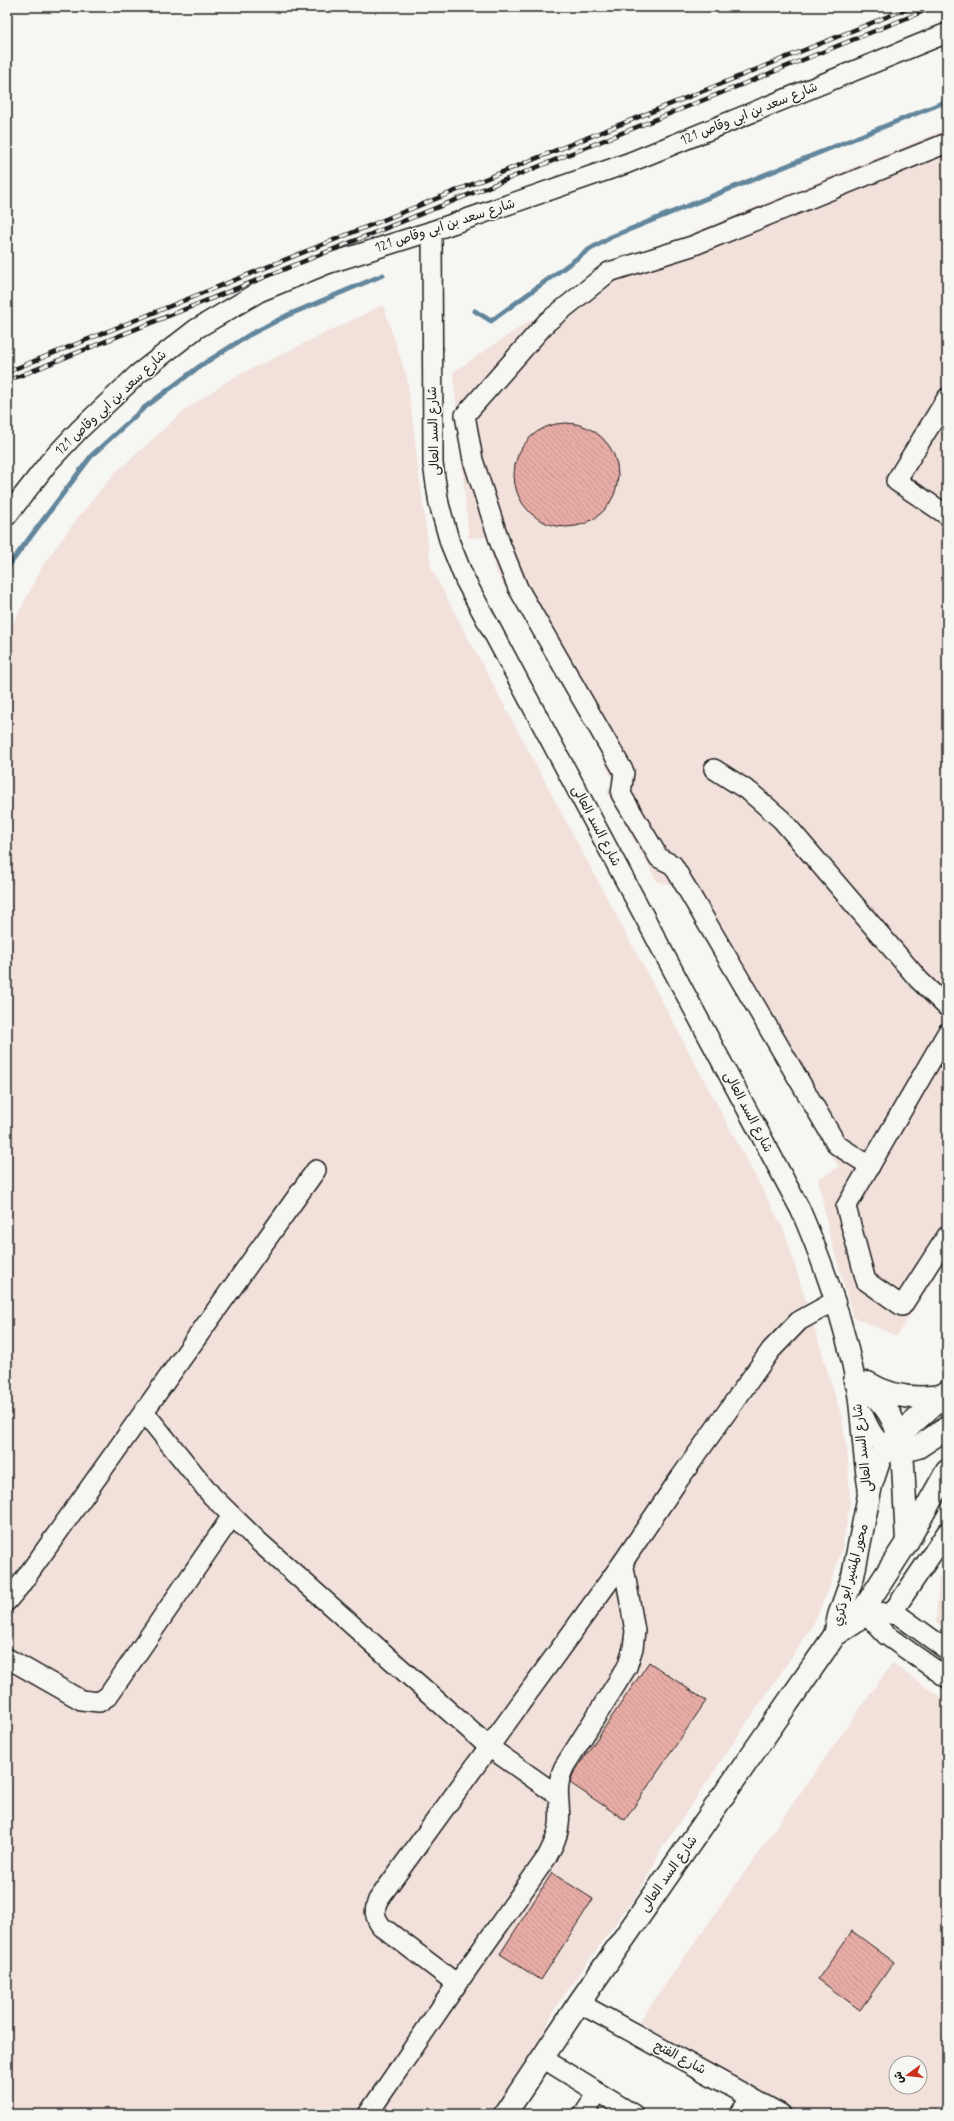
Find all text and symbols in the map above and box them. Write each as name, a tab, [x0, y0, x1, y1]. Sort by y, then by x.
street label: شارع سعد بن ابى وقاص 121	[678, 79, 820, 149]
street label: شارع سعد بن ابى وقاص 121	[373, 195, 517, 257]
street label: شارع سعد بن ابى وقاص 121	[51, 347, 171, 459]
street label: شارع السد العالى	[424, 386, 444, 476]
street label: شارع السد العالى	[568, 783, 624, 869]
street label: شارع السد العالى	[720, 1069, 776, 1155]
street label: شارع السد العالى	[849, 1403, 877, 1493]
street label: محور المشير ابو ذكري	[829, 1522, 873, 1628]
street label: شارع السد العالى	[636, 1833, 702, 1915]
street label: شارع الفتح	[651, 2037, 709, 2079]
north arrow	[888, 2055, 928, 2095]
text: ش	[891, 2070, 908, 2085]

